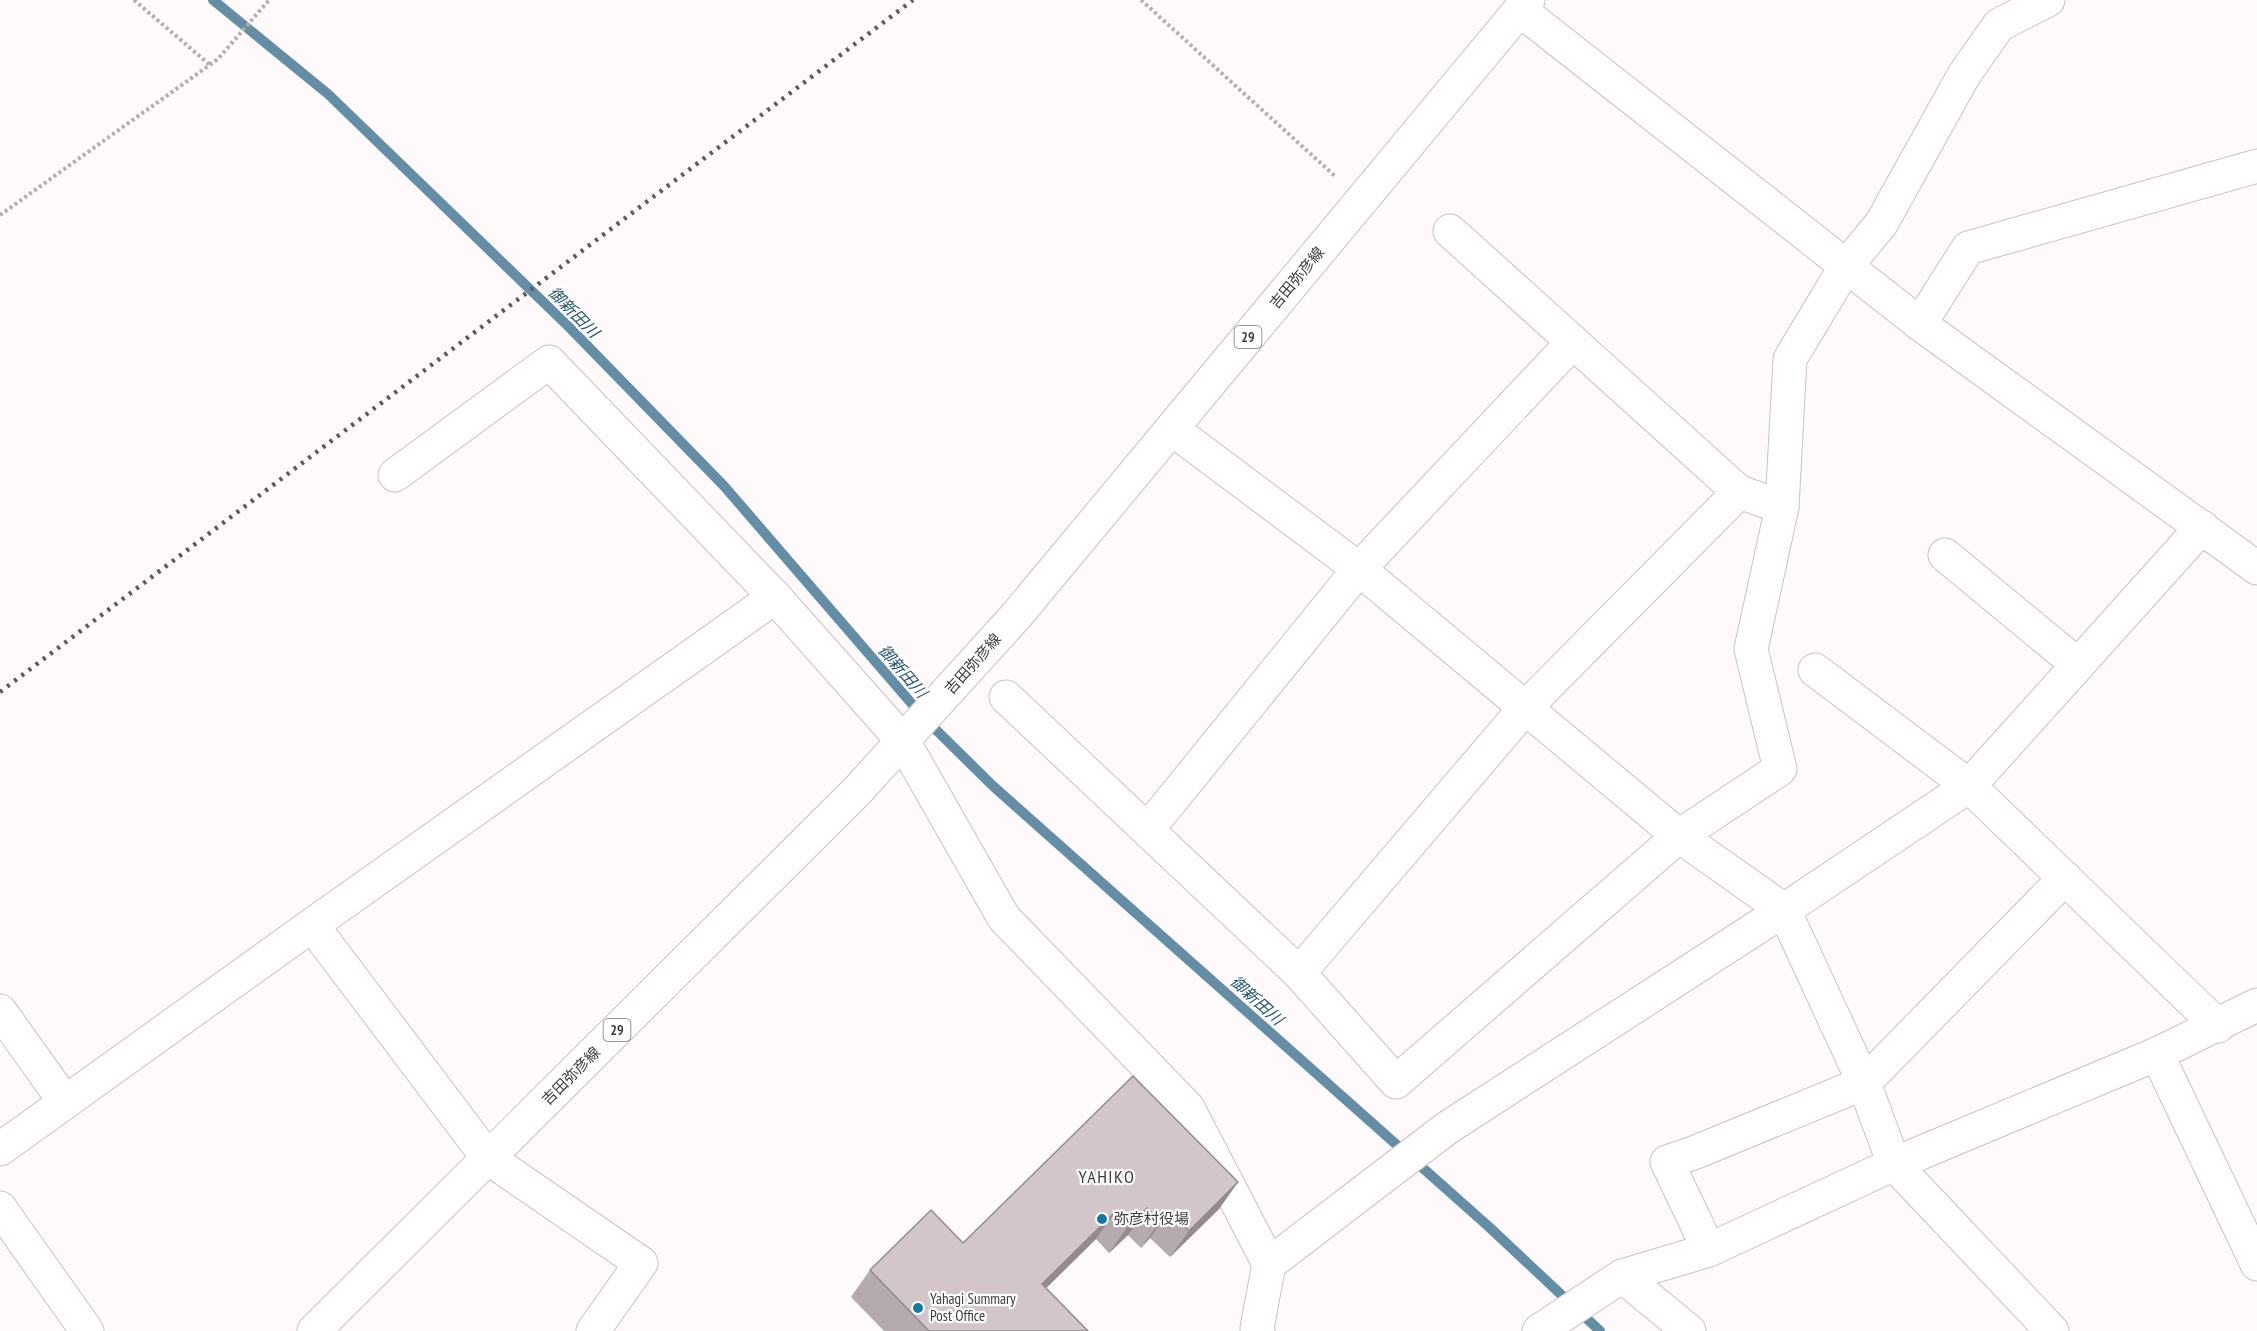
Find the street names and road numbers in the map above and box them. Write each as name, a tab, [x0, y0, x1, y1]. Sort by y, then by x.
street label: 吉田弥彦線	[1265, 243, 1328, 313]
road number: 29	[1234, 326, 1262, 348]
street label: 吉田弥彦線	[940, 629, 1005, 698]
road number: 29	[604, 1019, 630, 1041]
street label: 吉田弥彦線	[537, 1042, 604, 1109]

